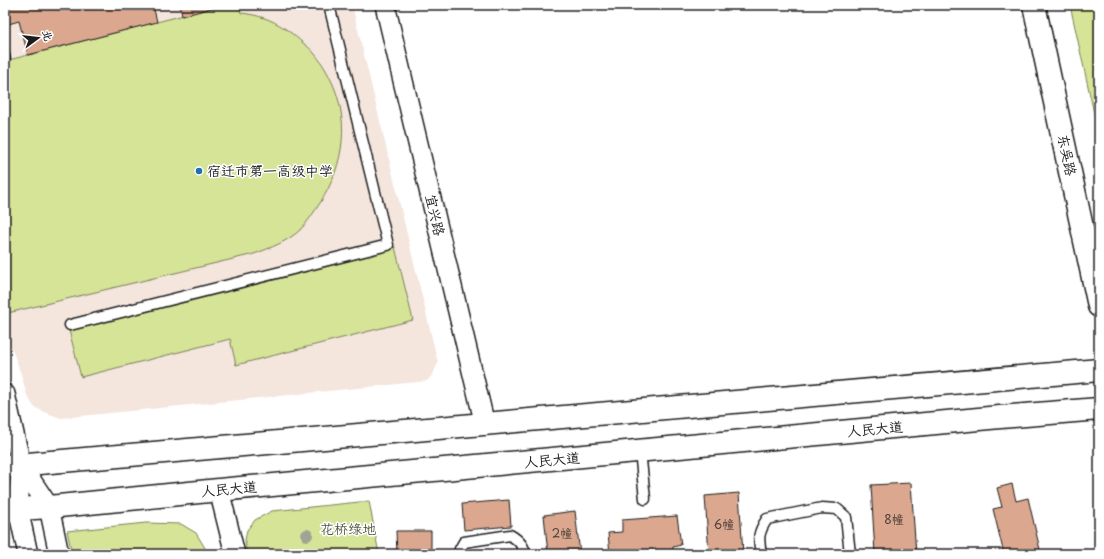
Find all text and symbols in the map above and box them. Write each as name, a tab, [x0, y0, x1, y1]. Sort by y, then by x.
north arrow	[18, 18, 58, 58]
text: 北	[39, 28, 58, 43]
street label: 东吴路	[1053, 132, 1082, 178]
place label: 宿迁市第一高级中学	[207, 160, 333, 181]
marker: 宿迁市第一高级中学	[194, 166, 204, 176]
street label: 宜兴路	[421, 192, 450, 238]
street label: 人民大道	[846, 416, 904, 441]
street label: 人民大道	[523, 447, 581, 472]
street label: 人民大道	[200, 476, 258, 501]
house number: 8幢	[884, 510, 904, 528]
house number: 6幢	[714, 515, 734, 533]
park label: 花桥绿地	[320, 518, 376, 539]
house number: 2幢	[552, 524, 572, 542]

